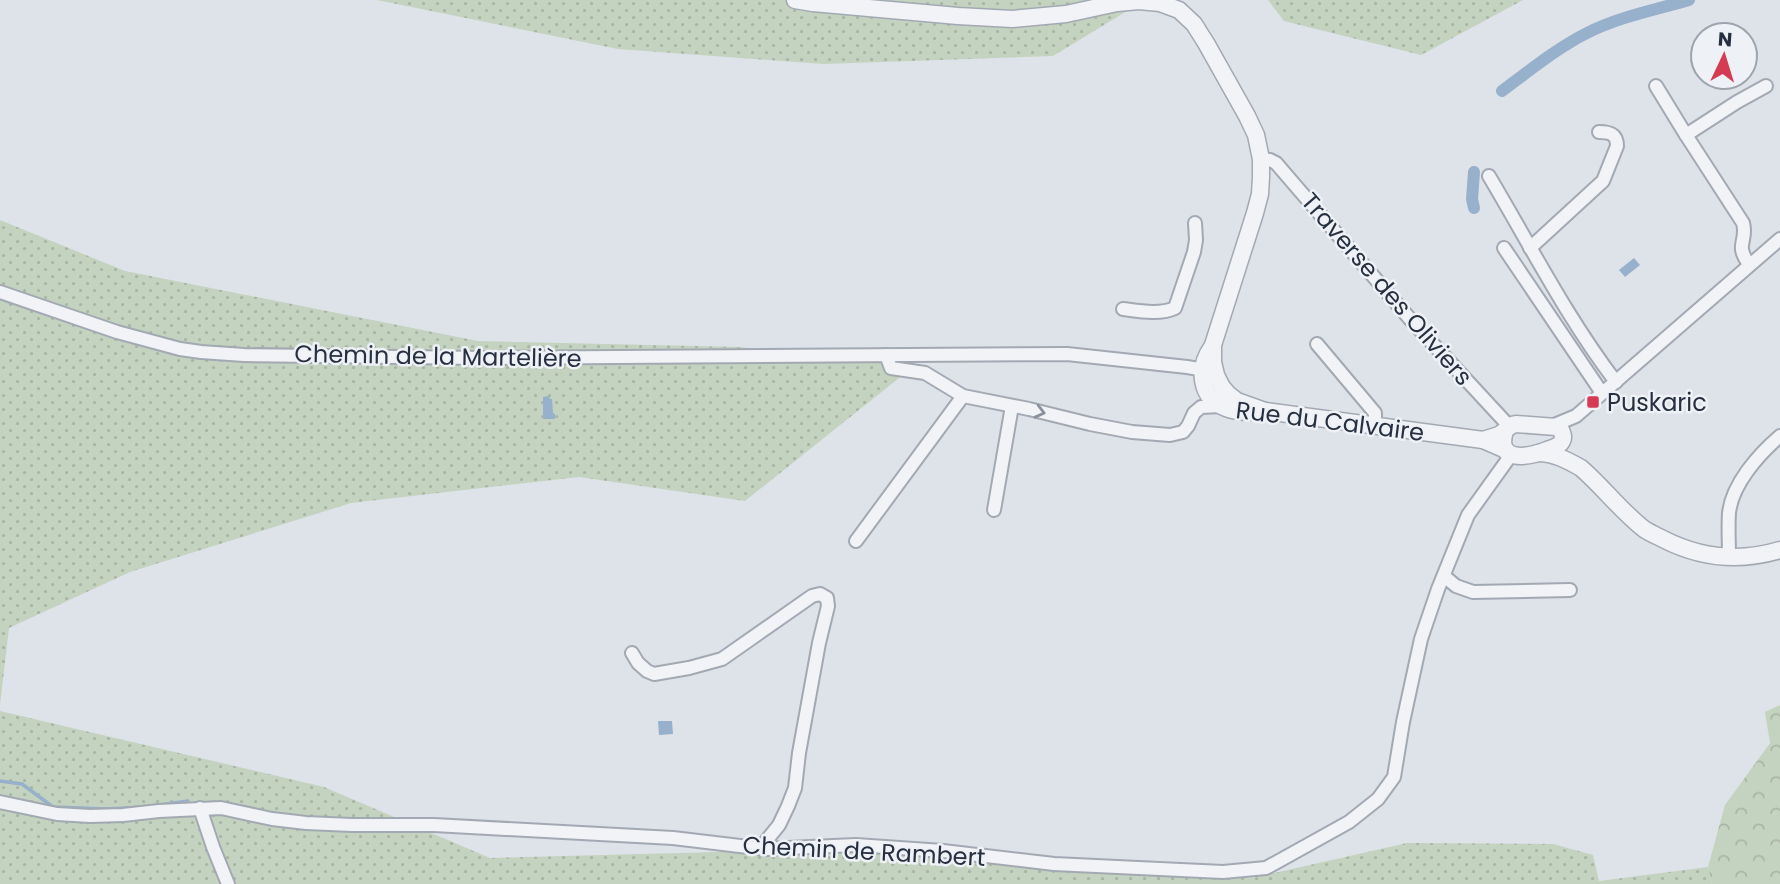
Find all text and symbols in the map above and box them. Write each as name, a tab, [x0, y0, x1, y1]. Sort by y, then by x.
north arrow	[1689, 21, 1759, 91]
text: N	[1717, 26, 1733, 54]
street label: Traverse des Oliviers	[1294, 185, 1480, 393]
street label: Chemin de la Martelière	[294, 337, 582, 375]
place label: Puskaric	[1607, 386, 1707, 419]
street label: Rue du Calvaire	[1234, 393, 1426, 449]
marker: Puskaric	[1585, 394, 1601, 410]
one-way arrow	[1034, 404, 1046, 418]
street label: Chemin de Rambert	[742, 828, 986, 874]

